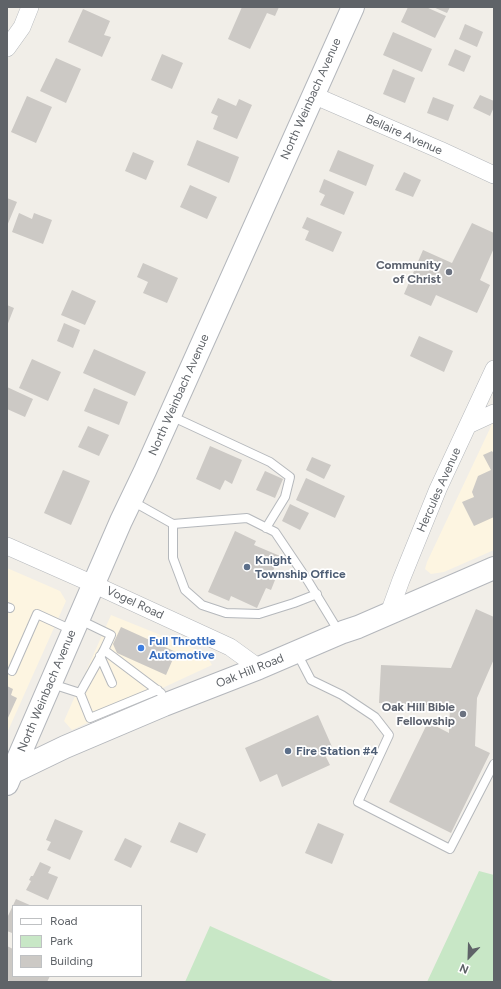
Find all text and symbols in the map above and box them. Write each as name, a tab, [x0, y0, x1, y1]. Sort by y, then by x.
street label: North Weinbach Avenue	[278, 36, 344, 162]
street label: Bellaire Avenue	[364, 112, 444, 158]
place label: Community of Christ	[376, 258, 441, 286]
marker: Community of Christ	[444, 267, 454, 277]
street label: North Weinbach Avenue	[146, 332, 212, 458]
street label: Hercules Avenue	[414, 445, 464, 535]
place label: Knight Township Office	[255, 553, 346, 581]
marker: Knight Township Office	[242, 562, 252, 572]
street label: Vogel Road	[104, 583, 166, 623]
street label: North Weinbach Avenue	[15, 628, 79, 754]
place label: Full Throttle Automotive	[149, 634, 216, 662]
marker: Full Throttle Automotive	[136, 643, 146, 653]
street label: Oak Hill Road	[214, 651, 286, 691]
place label: Oak Hill Bible Fellowship	[382, 700, 455, 728]
marker: Oak Hill Bible Fellowship	[458, 709, 468, 719]
place label: Fire Station #4	[296, 744, 378, 758]
marker: Fire Station #4	[283, 746, 293, 756]
legend	[12, 905, 142, 977]
text: Road	[50, 914, 78, 928]
text: Park	[50, 934, 73, 948]
north arrow	[449, 937, 489, 977]
text: Building	[50, 954, 93, 968]
text: N	[458, 961, 471, 976]

